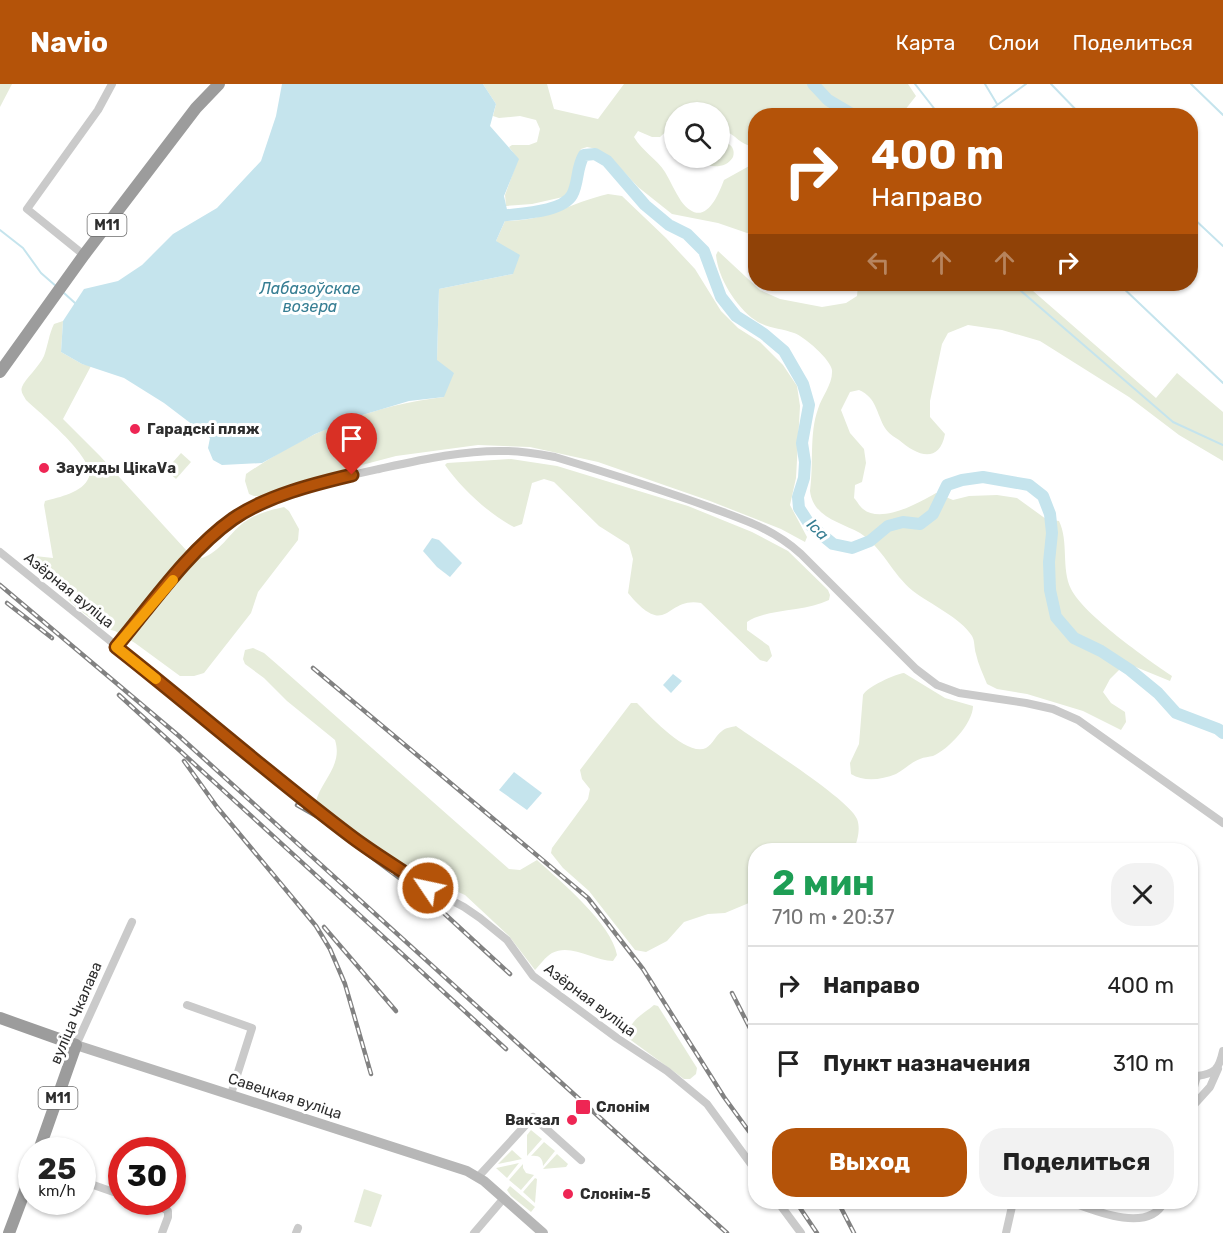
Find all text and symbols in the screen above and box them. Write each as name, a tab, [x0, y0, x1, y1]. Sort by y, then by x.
text: Navio	[30, 26, 108, 59]
text: Карта	[895, 30, 955, 55]
text: Слои	[988, 30, 1039, 55]
text: Поделиться	[1072, 30, 1193, 55]
map controls	[664, 102, 730, 168]
button: search	[664, 102, 730, 168]
text: 400 m	[871, 130, 1004, 180]
icon: right	[772, 132, 850, 210]
text: Направо	[871, 181, 983, 213]
road number: М11	[88, 214, 126, 236]
icon: left	[862, 246, 895, 279]
icon: ahead	[925, 246, 958, 279]
icon: ahead	[988, 246, 1021, 279]
icon: right	[1051, 246, 1084, 279]
water label: Лабазоўскае возера	[259, 279, 360, 316]
pin	[326, 413, 377, 475]
place label: Гарадскі пляж	[147, 420, 260, 438]
marker: Гарадскі пляж	[128, 422, 142, 436]
icon: arrive	[335, 422, 368, 455]
place label: Заужды ЦікаVа	[56, 459, 176, 477]
marker: Заужды ЦікаVа	[37, 461, 51, 475]
water label: Іса	[803, 515, 832, 544]
street label: Азёрная вуліца	[20, 548, 118, 632]
position arrow	[396, 856, 460, 920]
text: 2 мин	[772, 861, 875, 904]
button: close	[1111, 863, 1174, 926]
text: 710 m · 20:37	[772, 905, 894, 929]
street label: вуліца Чкалава	[46, 959, 106, 1067]
street label: Азёрная вуліца	[541, 960, 639, 1040]
icon: right	[772, 969, 805, 1002]
text: Направо	[823, 972, 920, 999]
text: 400 m	[1107, 972, 1174, 999]
icon: arrive	[772, 1047, 805, 1080]
text: Пункт назначения	[823, 1050, 1031, 1077]
text: 310 m	[1113, 1050, 1174, 1077]
street label: Савецкая вуліца	[226, 1069, 344, 1123]
road number: М11	[38, 1087, 78, 1109]
marker: Слонім	[574, 1098, 592, 1116]
place label: Слонім	[596, 1098, 650, 1116]
place label: Вакзал	[505, 1111, 560, 1129]
marker: Вакзал	[565, 1113, 579, 1127]
button: Выход	[772, 1128, 967, 1197]
button: Поделиться	[979, 1128, 1174, 1197]
speed limit sign: 30	[108, 1137, 186, 1215]
text: 25	[38, 1151, 76, 1187]
text: km/h	[38, 1182, 76, 1200]
place label: Слонім-5	[580, 1185, 651, 1203]
marker: Слонім-5	[561, 1187, 575, 1201]

